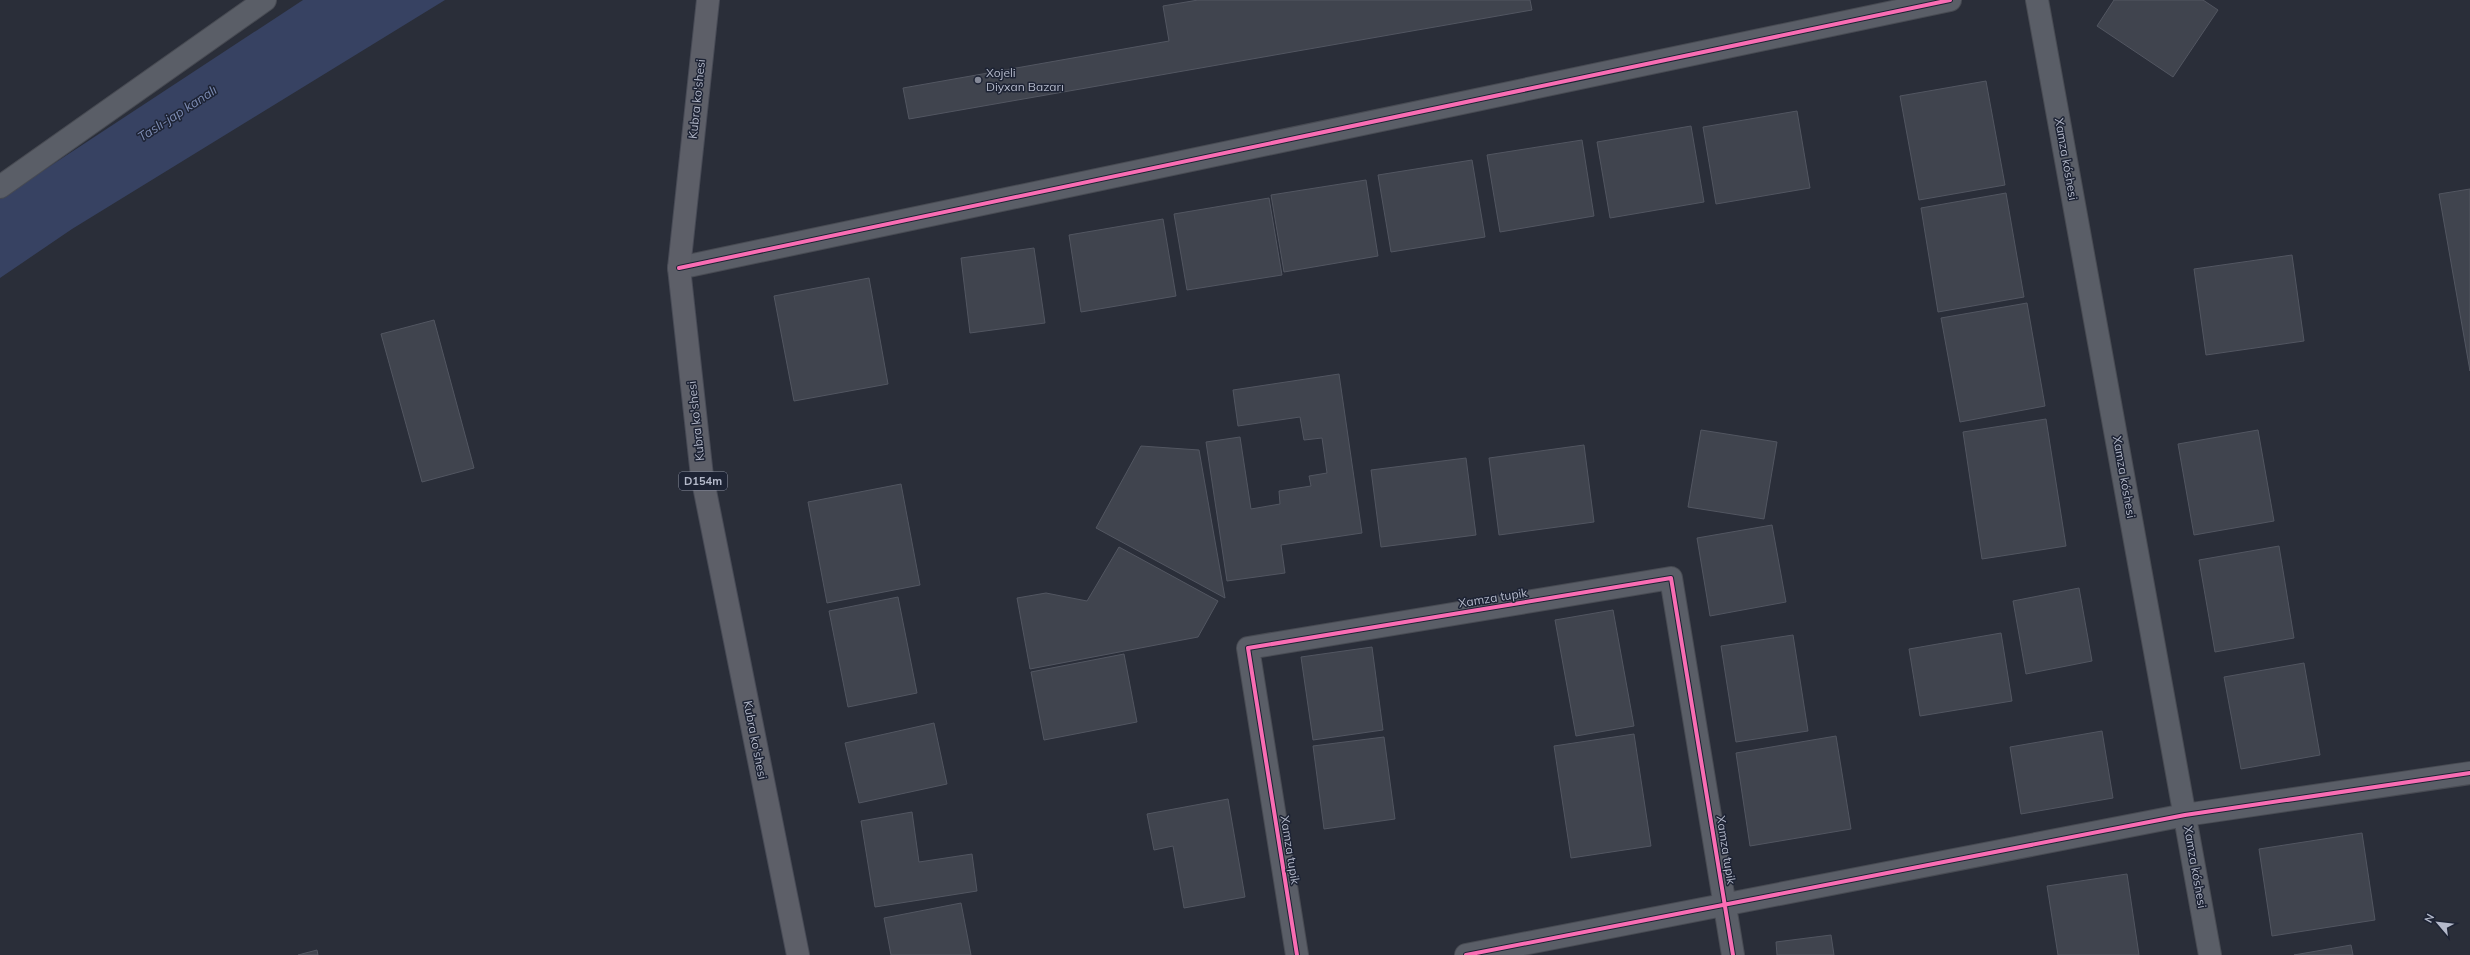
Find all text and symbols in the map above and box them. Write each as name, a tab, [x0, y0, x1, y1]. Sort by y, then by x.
street label: Kubra ko'shesi	[685, 58, 708, 140]
place label: Xojeli Diyxan Bazarı	[986, 65, 1064, 94]
marker: Xojeli Diyxan Bazarı	[973, 75, 983, 85]
water label: Taslı-jap kanalı	[134, 82, 220, 144]
street label: Xamza kóshesi	[2052, 117, 2081, 201]
street label: Kubra ko'shesi	[684, 380, 707, 462]
street label: Xamza kóshesi	[2110, 435, 2139, 519]
road number: D154m	[679, 472, 727, 490]
street label: Xamza tupik	[1457, 585, 1529, 610]
street label: Kubra ko'shesi	[740, 699, 771, 781]
street label: Xamza tupik	[1278, 814, 1303, 886]
street label: Xamza tupik	[1714, 814, 1739, 886]
street label: Xamza kóshesi	[2181, 825, 2210, 909]
north arrow	[2418, 903, 2458, 943]
text: N	[2421, 911, 2437, 925]

